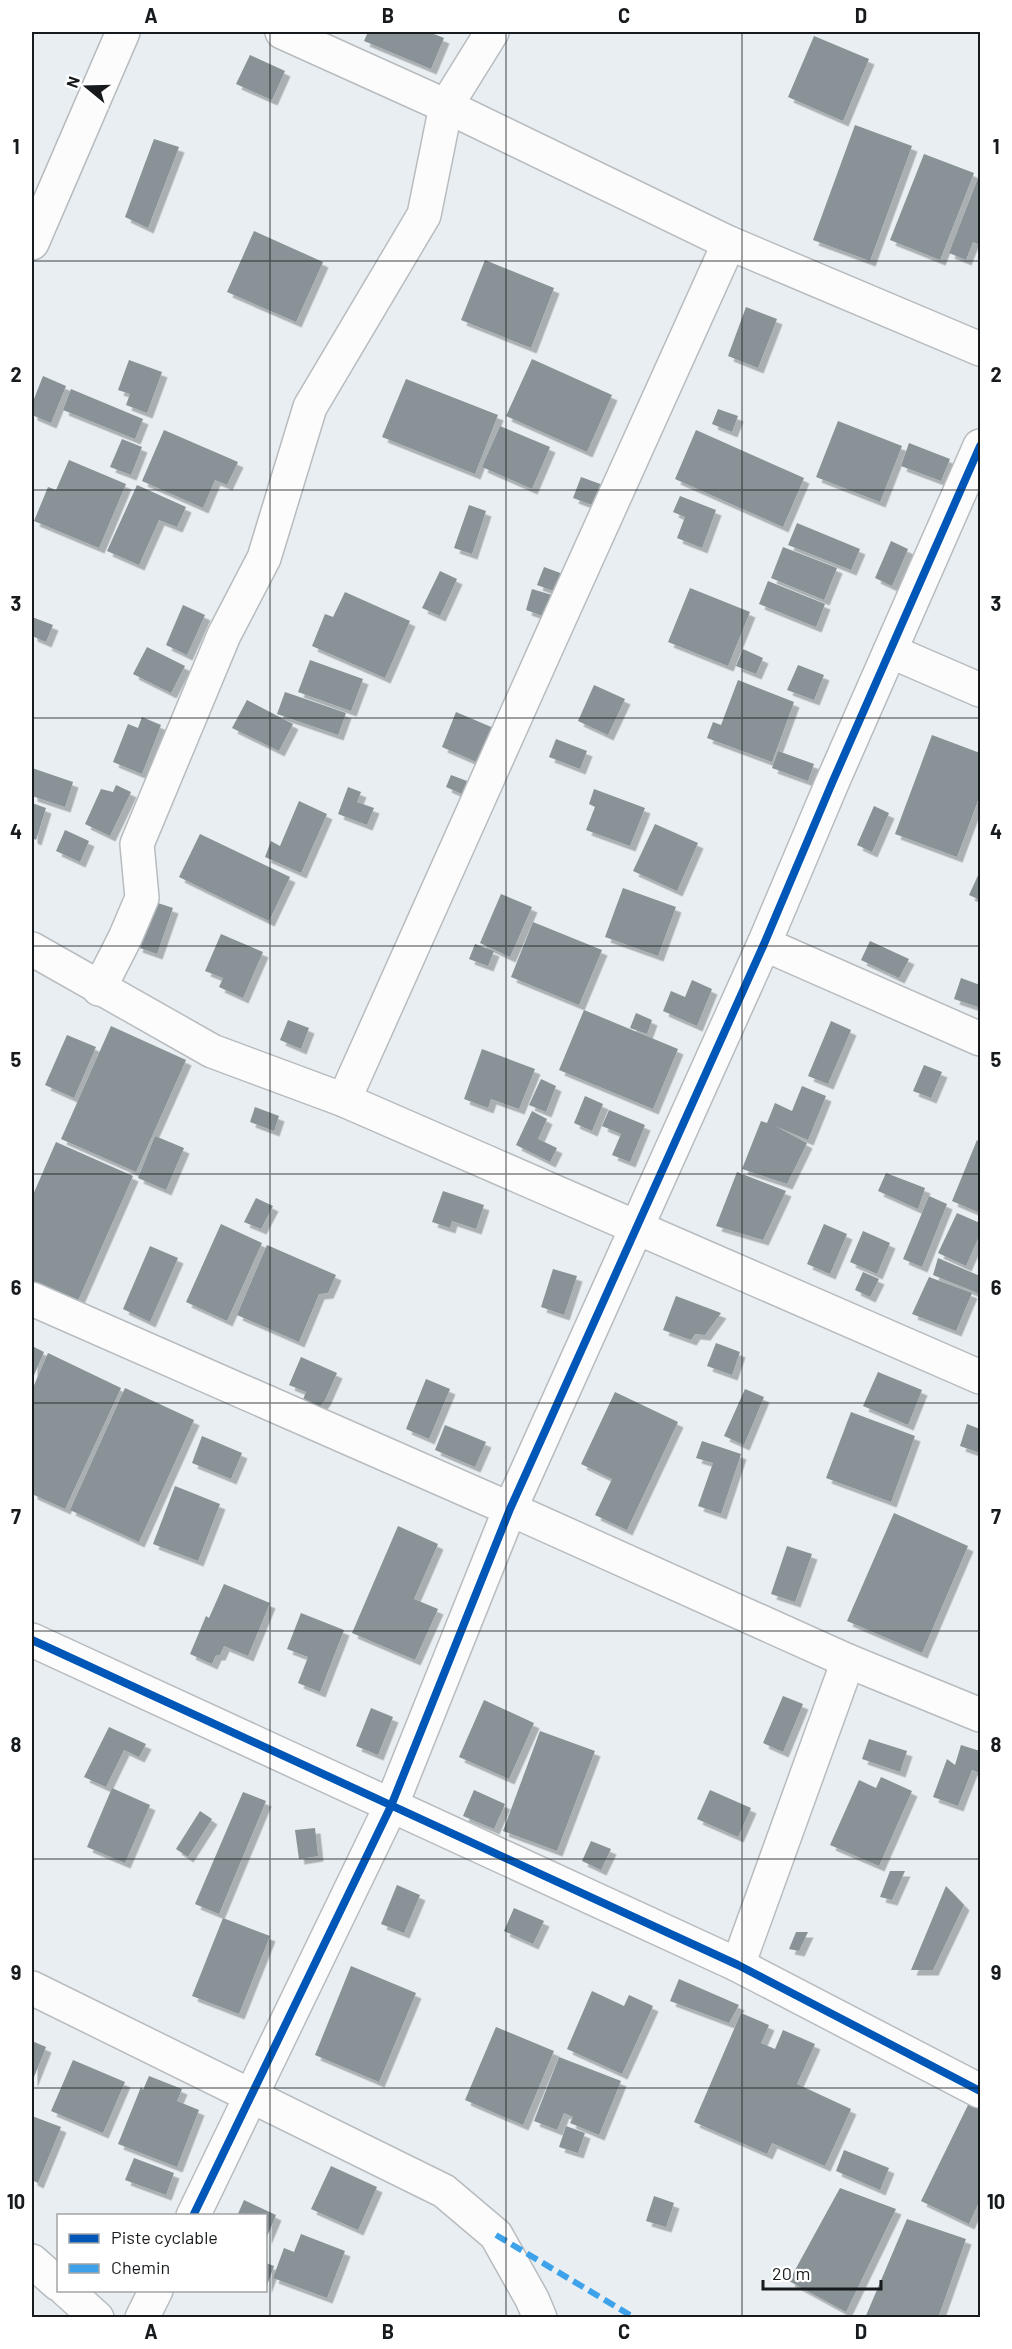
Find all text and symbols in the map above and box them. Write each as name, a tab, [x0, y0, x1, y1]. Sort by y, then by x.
text: A	[144, 3, 158, 27]
text: B	[382, 3, 394, 27]
text: C	[618, 3, 630, 27]
text: D	[855, 3, 867, 27]
north arrow	[57, 57, 117, 117]
text: N	[62, 74, 83, 90]
text: 1	[12, 134, 20, 158]
text: 1	[992, 134, 1000, 158]
text: 2	[10, 362, 22, 386]
text: 2	[990, 362, 1002, 386]
text: 3	[11, 591, 21, 615]
text: 3	[991, 591, 1001, 615]
text: 4	[10, 819, 22, 843]
text: 4	[990, 819, 1002, 843]
text: 5	[11, 1047, 22, 1071]
text: 5	[991, 1047, 1002, 1071]
text: 6	[11, 1275, 22, 1299]
text: 6	[991, 1275, 1002, 1299]
text: 7	[11, 1504, 21, 1528]
text: 7	[991, 1504, 1001, 1528]
text: 8	[11, 1732, 22, 1756]
text: 8	[991, 1732, 1002, 1756]
text: 9	[11, 1960, 21, 1984]
text: 9	[991, 1960, 1001, 1984]
text: 10	[7, 2189, 25, 2213]
text: 10	[987, 2189, 1005, 2213]
legend	[57, 2214, 267, 2292]
text: Piste cyclable	[111, 2226, 218, 2248]
scale bar	[763, 2253, 882, 2291]
text: Chemin	[111, 2256, 170, 2278]
text: 20 m	[772, 2262, 810, 2284]
text: A	[144, 2319, 158, 2343]
text: B	[382, 2319, 394, 2343]
text: C	[618, 2319, 630, 2343]
text: D	[855, 2319, 867, 2343]

